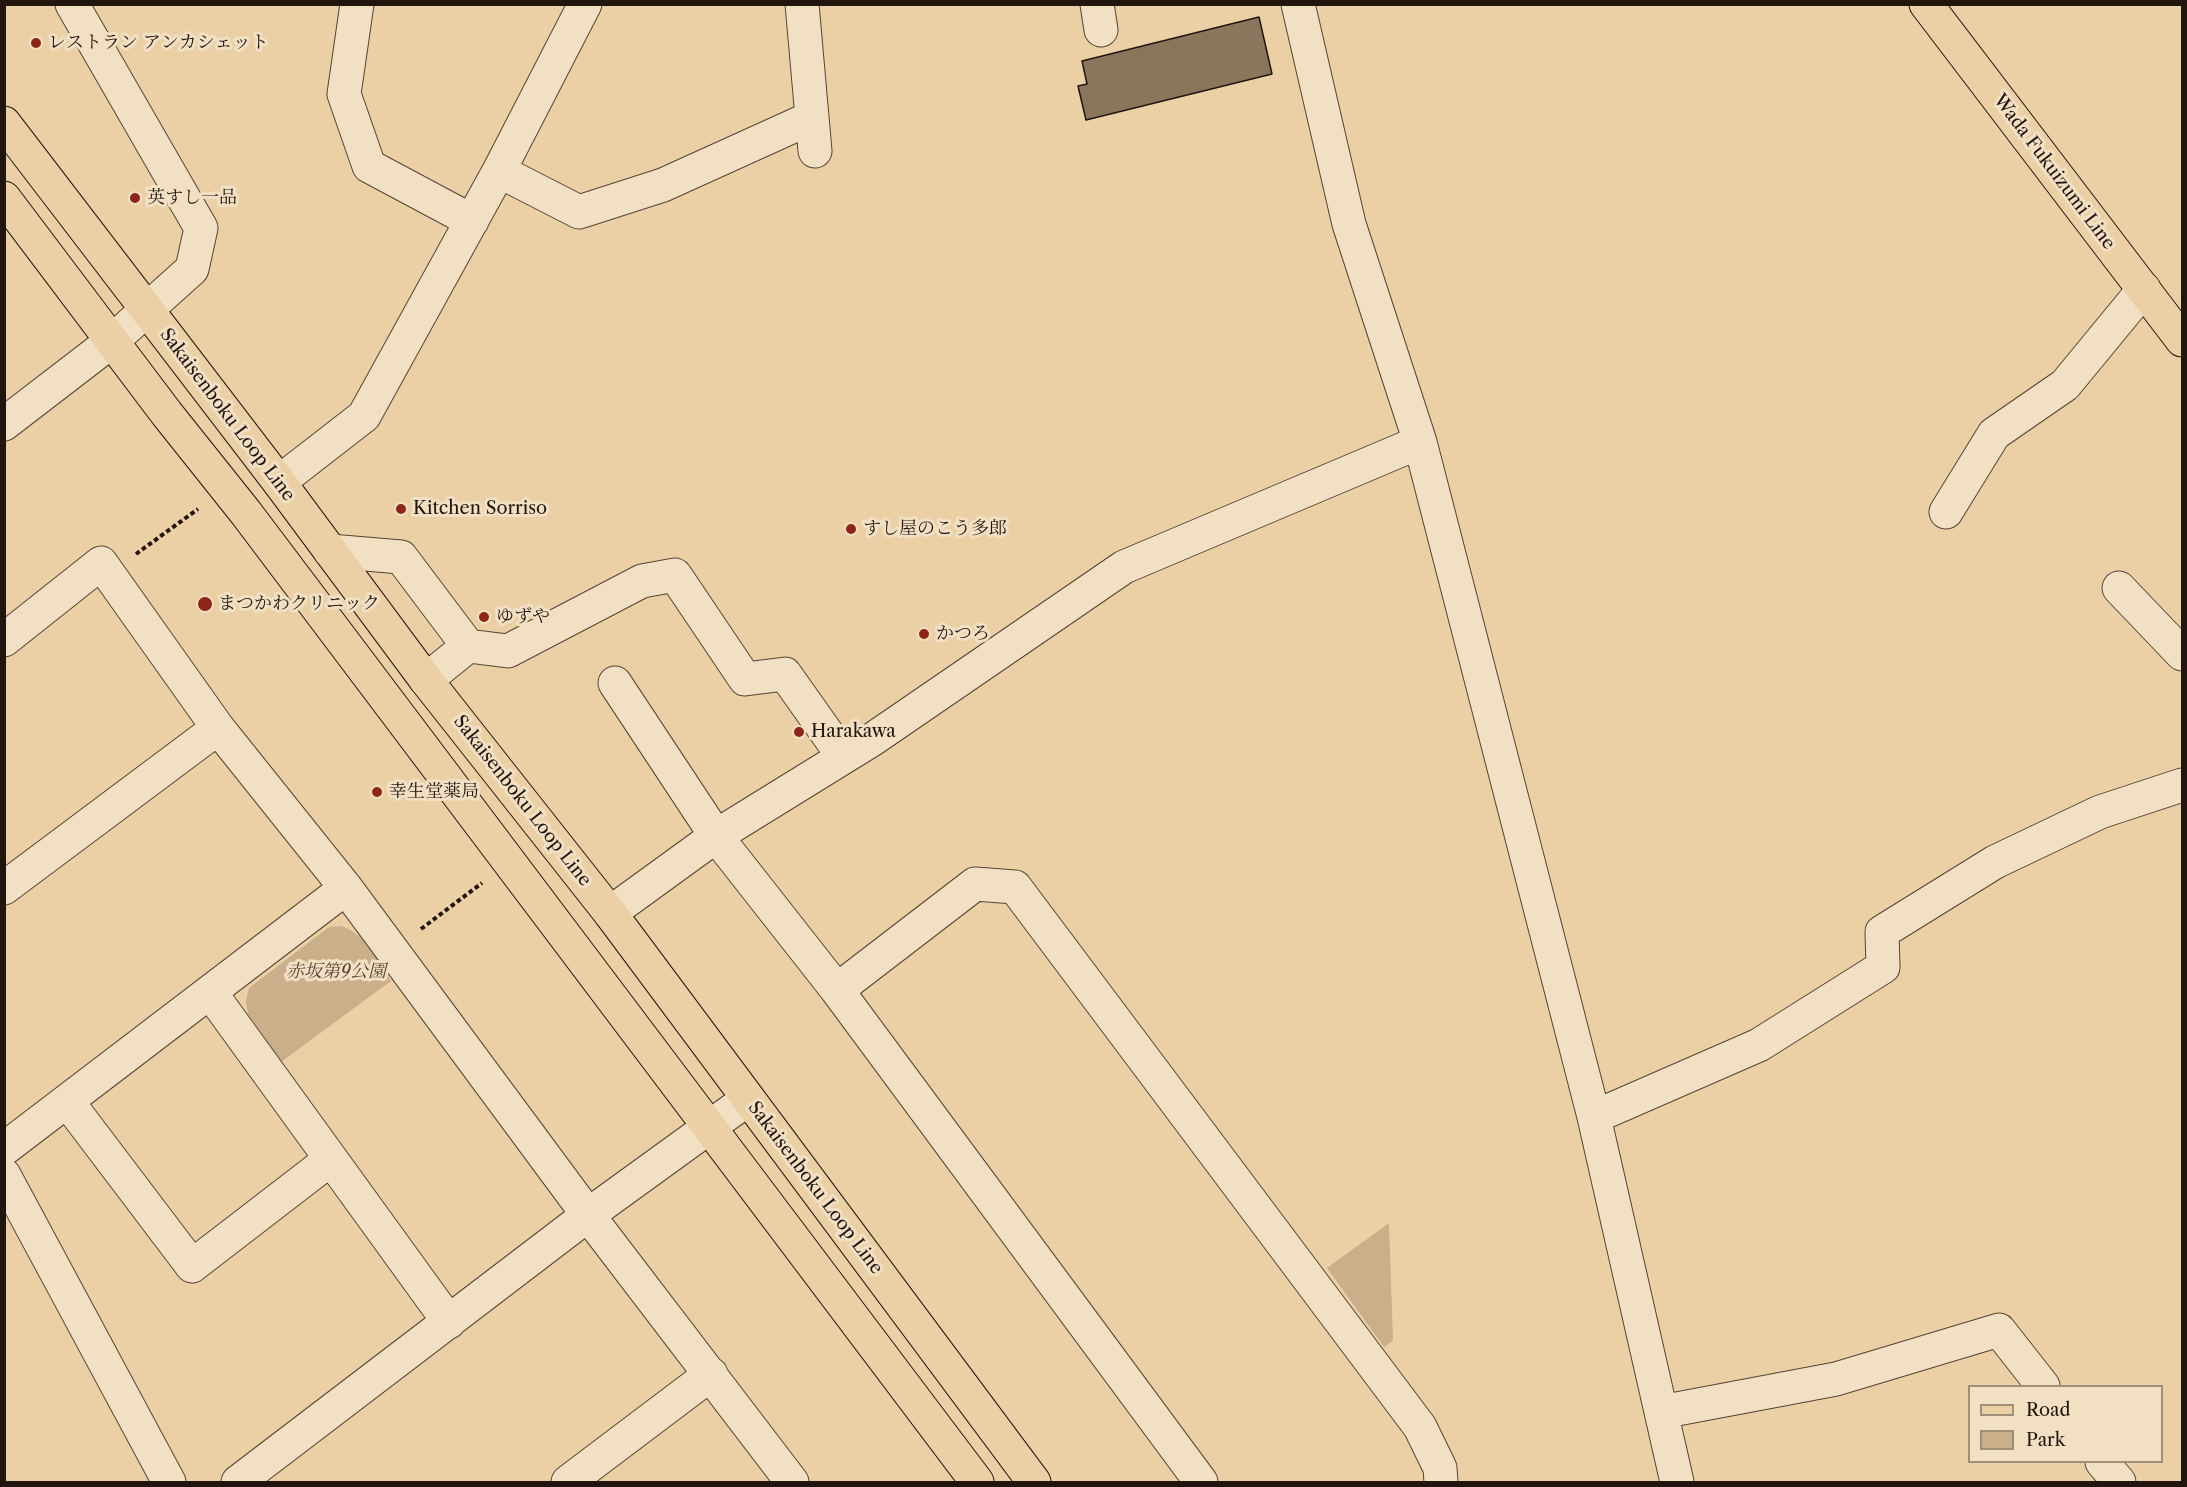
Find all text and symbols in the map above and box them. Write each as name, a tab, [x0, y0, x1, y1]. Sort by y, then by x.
place label: レストラン アンカシェット	[48, 32, 269, 54]
marker: レストラン アンカシェット	[29, 36, 43, 50]
street label: Wada Fukuizumi Line	[1989, 90, 2119, 254]
place label: 英すし一品	[147, 187, 237, 209]
marker: 英すし一品	[128, 191, 142, 205]
street label: Sakaisenboku Loop Line	[155, 324, 299, 506]
place label: Kitchen Sorriso	[413, 498, 547, 520]
marker: Kitchen Sorriso	[394, 502, 408, 516]
place label: すし屋のこう多郎	[863, 518, 1007, 540]
marker: すし屋のこう多郎	[844, 522, 858, 536]
place label: まつかわクリニック	[218, 593, 380, 615]
marker: まつかわクリニック	[196, 595, 214, 613]
place label: ゆずや	[496, 606, 550, 628]
marker: ゆずや	[477, 610, 491, 624]
place label: かつろ	[936, 623, 990, 645]
marker: かつろ	[917, 627, 931, 641]
street label: Sakaisenboku Loop Line	[449, 711, 595, 891]
place label: Harakawa	[811, 721, 896, 743]
marker: Harakawa	[792, 725, 806, 739]
place label: 幸生堂薬局	[389, 781, 479, 803]
marker: 幸生堂薬局	[370, 785, 384, 799]
park label: 赤坂第9公園	[286, 961, 386, 983]
street label: Sakaisenboku Loop Line	[743, 1097, 887, 1279]
legend	[1968, 1385, 2163, 1463]
text: Road	[2026, 1399, 2071, 1421]
text: Park	[2026, 1429, 2065, 1451]

